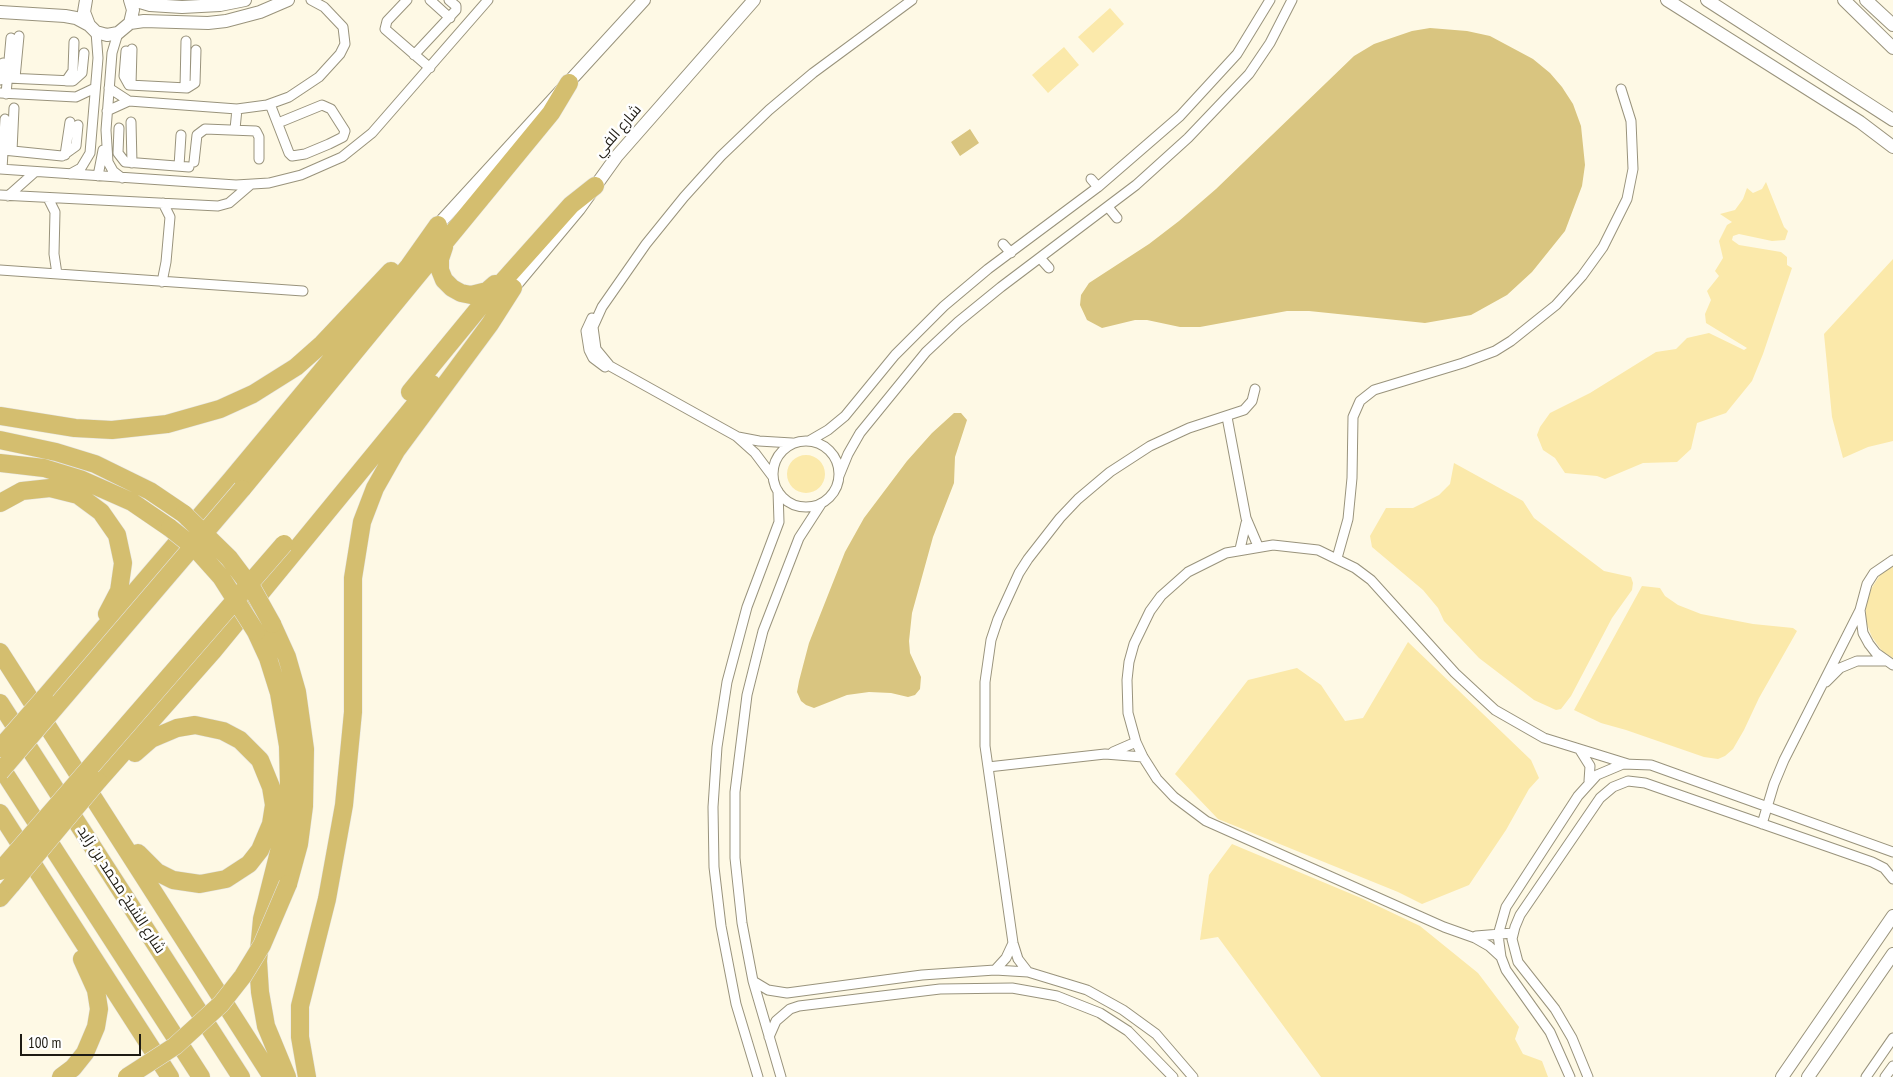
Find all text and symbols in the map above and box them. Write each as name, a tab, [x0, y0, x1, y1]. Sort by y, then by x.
street label: شارع الفي	[590, 101, 646, 161]
street label: شارع الشيخ محمد بن زايد	[73, 823, 169, 957]
scale bar	[22, 1024, 144, 1056]
text: 100 m	[28, 1033, 61, 1052]

